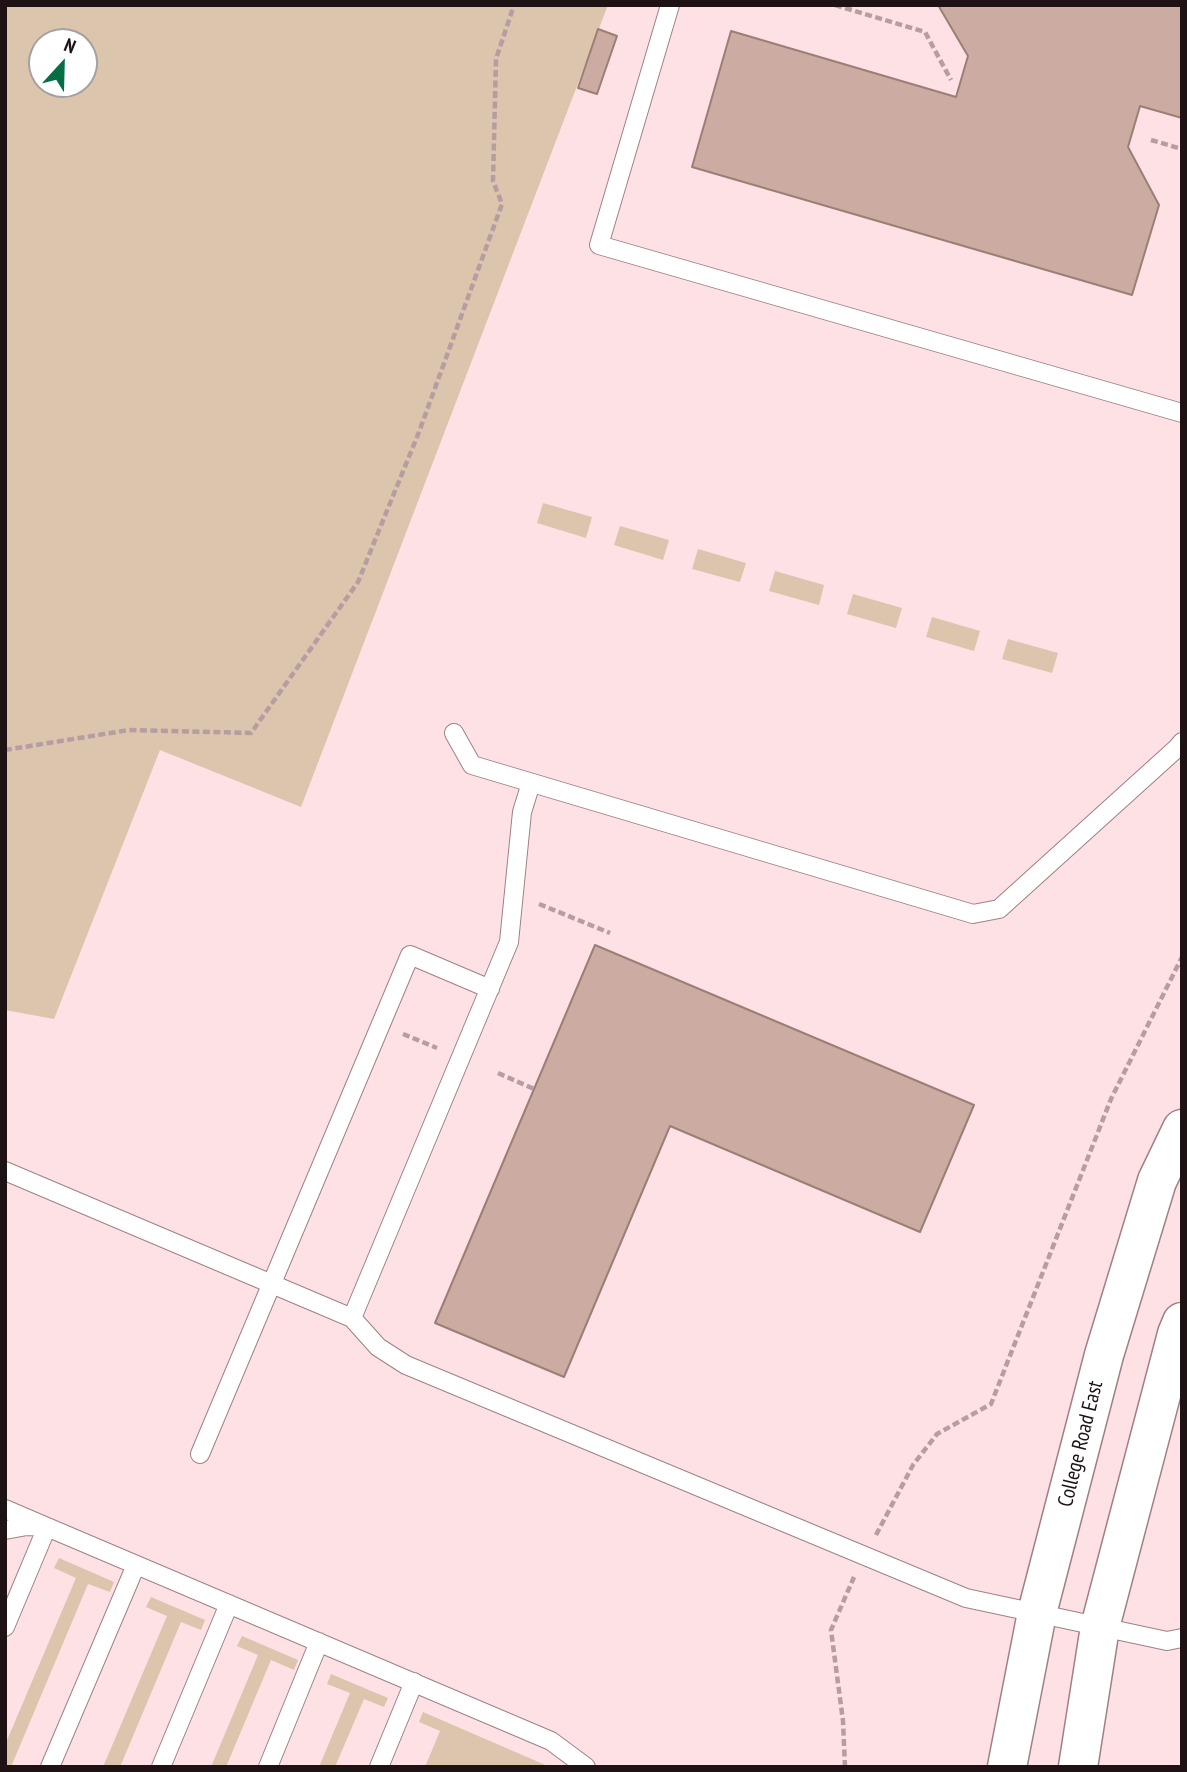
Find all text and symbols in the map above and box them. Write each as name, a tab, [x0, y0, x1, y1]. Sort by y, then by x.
north arrow	[28, 28, 98, 98]
text: N	[61, 32, 79, 58]
street label: College Road East	[1053, 1378, 1109, 1510]

